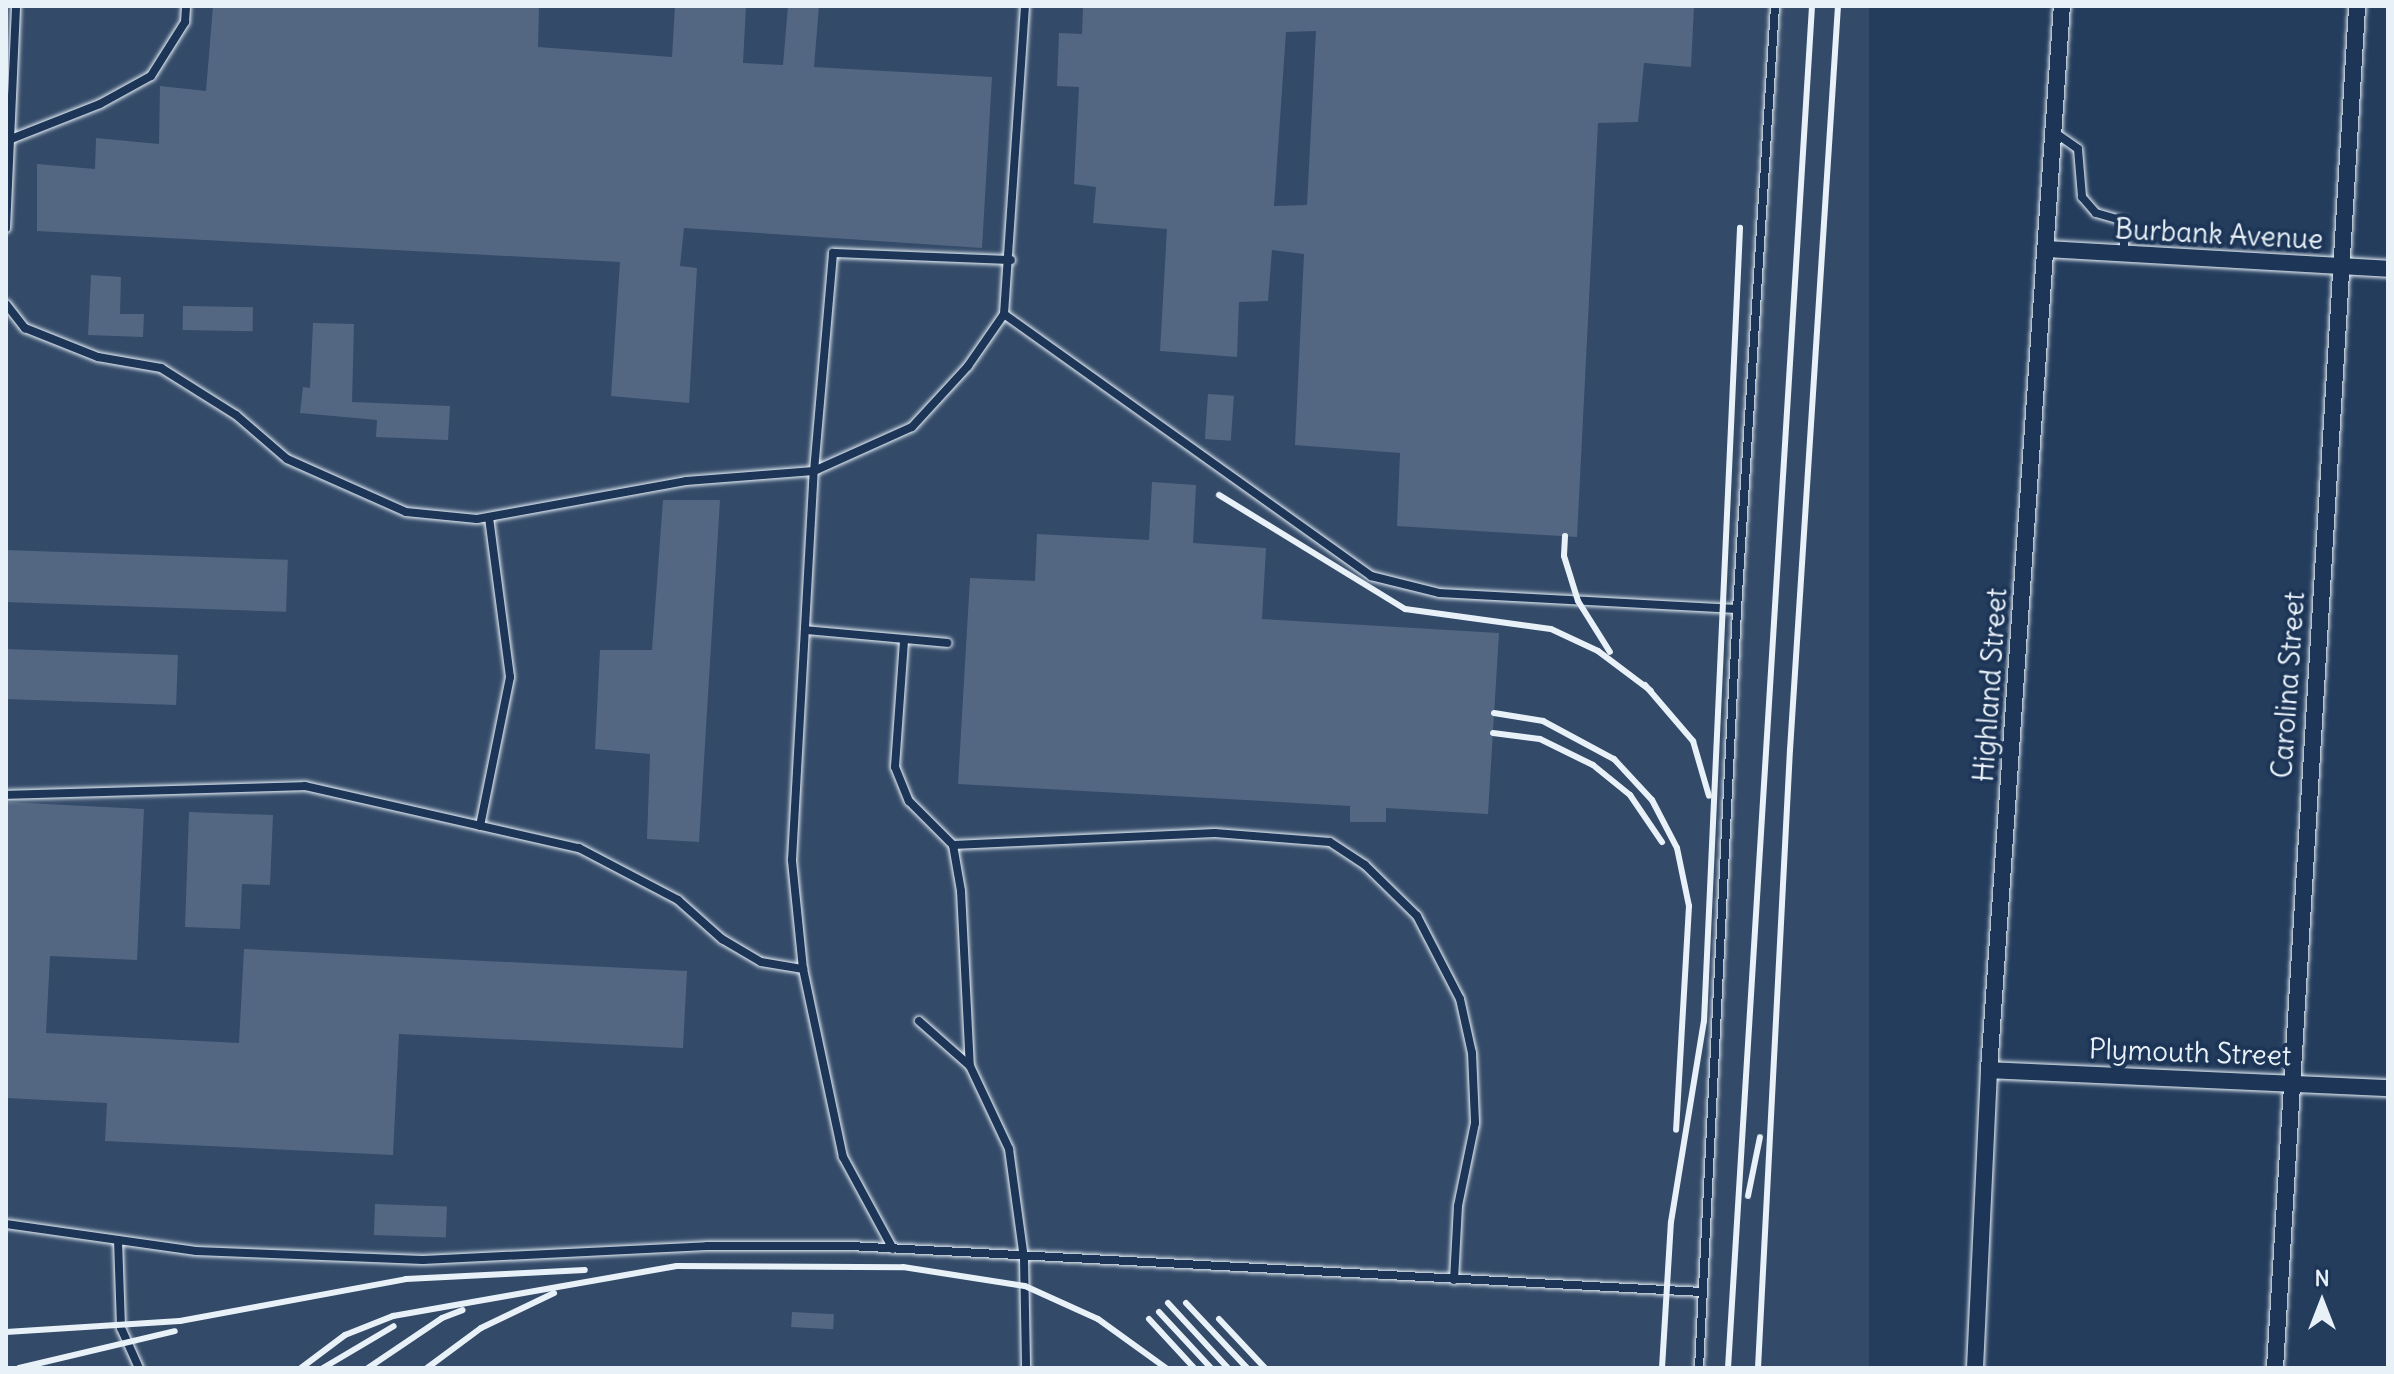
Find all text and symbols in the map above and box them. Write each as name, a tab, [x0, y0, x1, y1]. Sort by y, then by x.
street label: Burbank Avenue	[2114, 212, 2324, 256]
street label: Highland Street	[1966, 587, 2014, 783]
street label: Carolina Street	[2265, 590, 2311, 780]
street label: Plymouth Street	[2088, 1032, 2292, 1072]
north arrow	[2282, 1262, 2362, 1342]
text: N	[2314, 1264, 2330, 1292]

